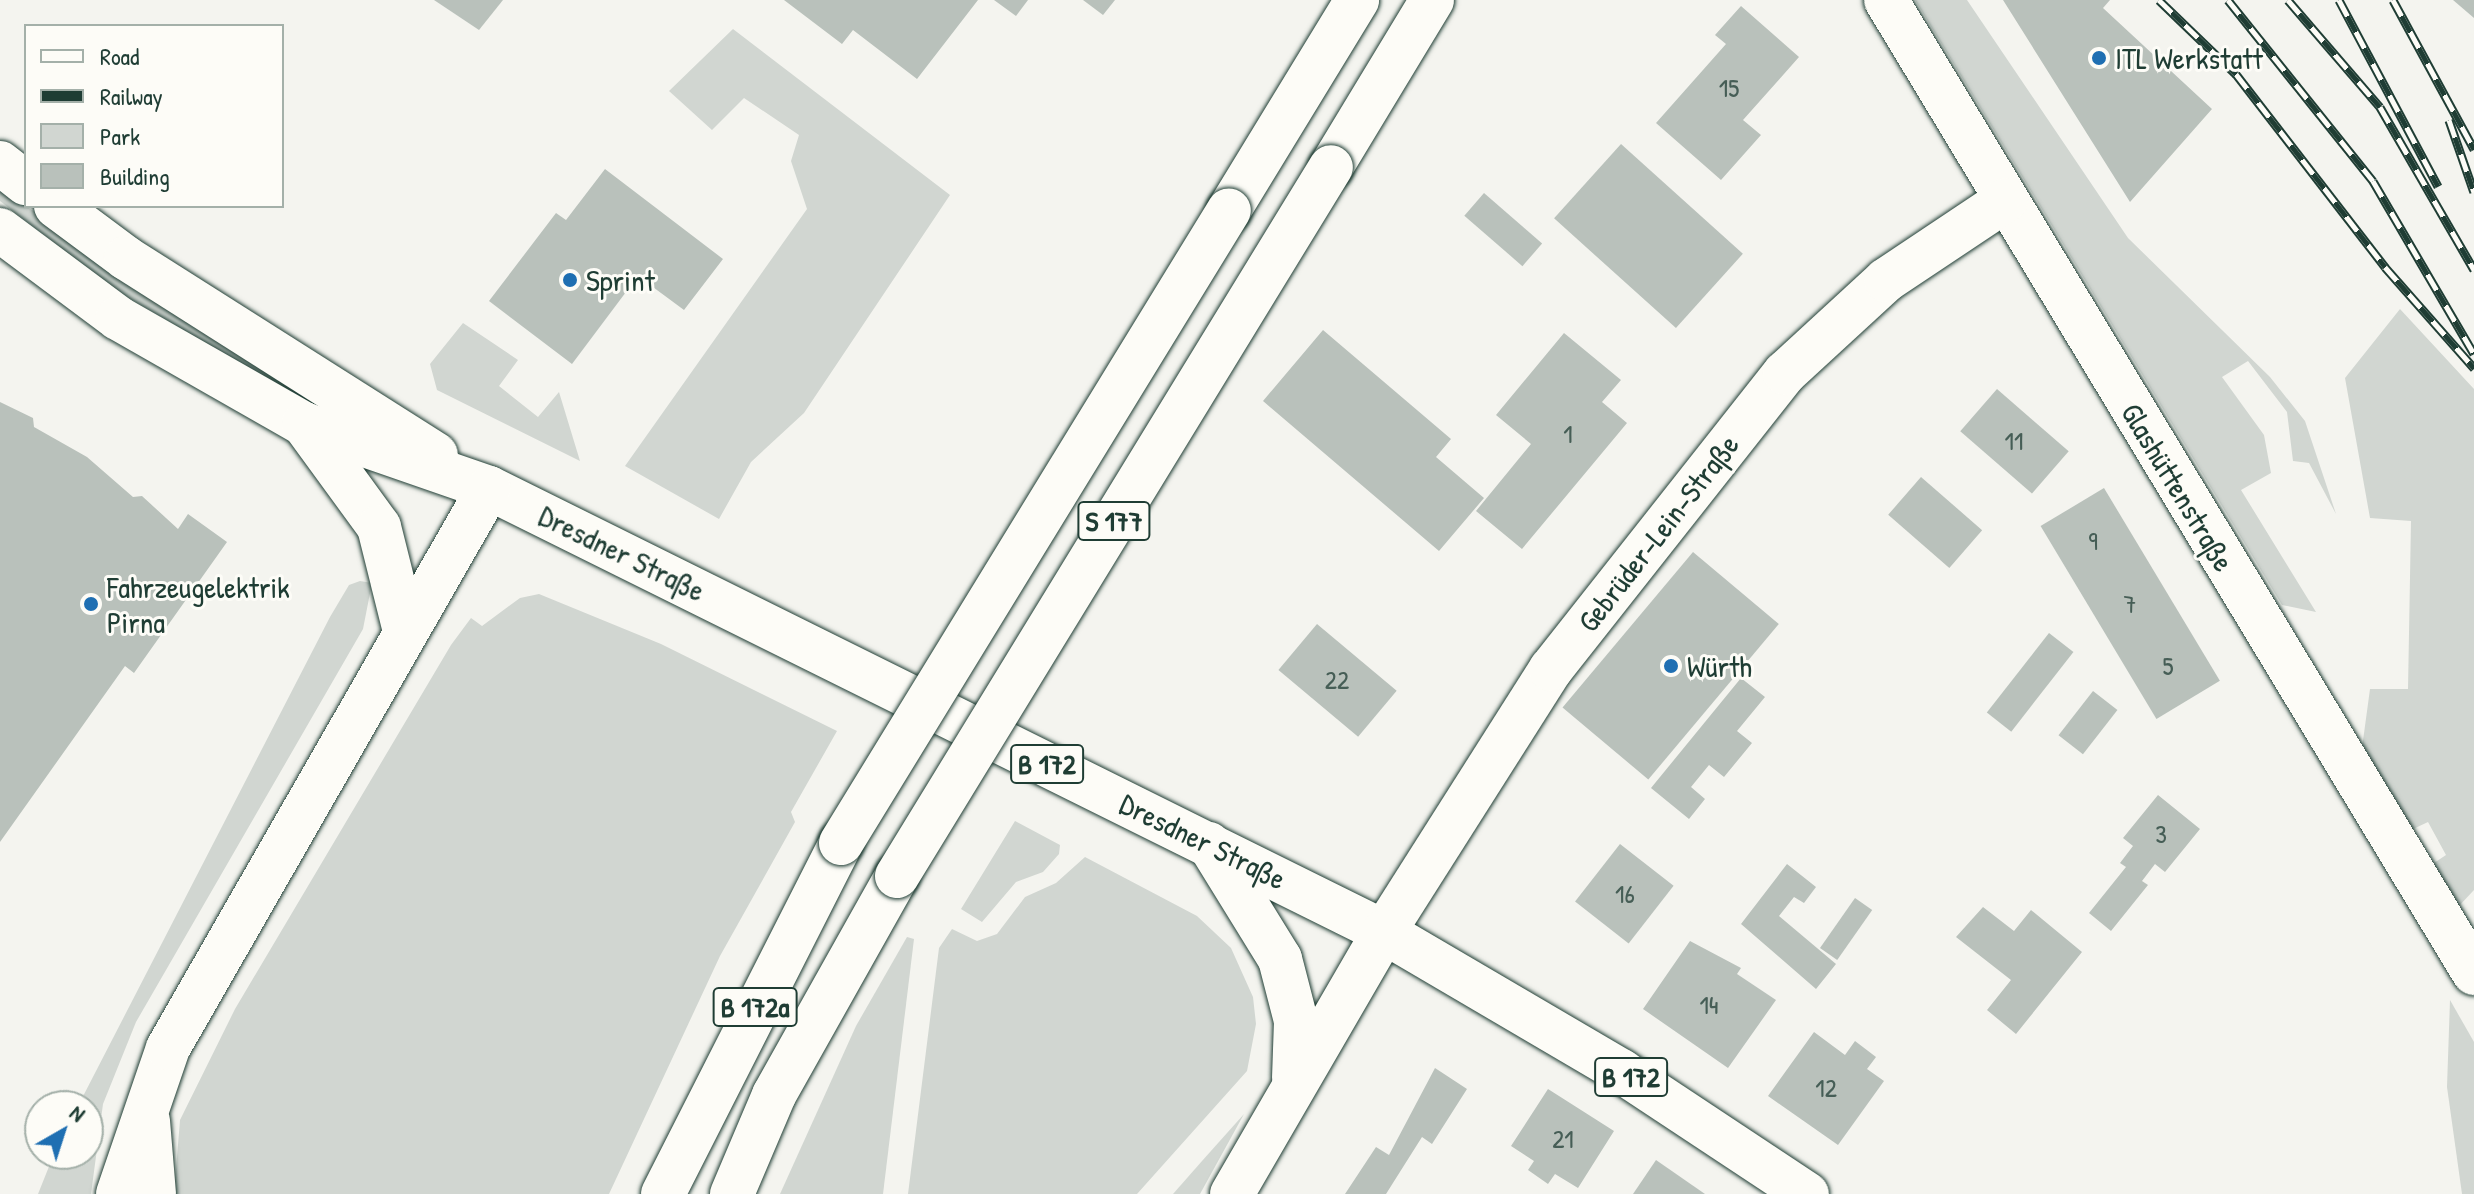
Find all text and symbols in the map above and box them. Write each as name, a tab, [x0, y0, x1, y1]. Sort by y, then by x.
legend	[24, 24, 284, 208]
text: Road	[100, 40, 139, 72]
place label: ITL Werkstatt	[2115, 40, 2263, 76]
marker: ITL Werkstatt	[2090, 49, 2108, 67]
house number: 15	[1719, 72, 1739, 104]
text: Railway	[100, 80, 163, 112]
text: Park	[100, 120, 140, 152]
text: Building	[100, 160, 170, 192]
place label: Sprint	[586, 262, 655, 298]
marker: Sprint	[561, 271, 579, 289]
street label: Glashüttenstraße	[2114, 397, 2242, 577]
house number: 1	[1563, 418, 1573, 450]
house number: 11	[2005, 425, 2023, 457]
street label: Gebrüder-Lein-Straße	[1570, 427, 1746, 639]
street label: Dresdner Straße	[533, 497, 711, 609]
road number: S 177	[1076, 497, 1152, 545]
house number: 9	[2088, 525, 2098, 557]
place label: Fahrzeugelektrik Pirna	[107, 569, 290, 640]
house number: 7	[2124, 588, 2136, 620]
marker: Fahrzeugelektrik Pirna	[82, 595, 100, 613]
place label: Würth	[1687, 648, 1752, 684]
house number: 5	[2163, 650, 2173, 682]
marker: Würth	[1662, 657, 1680, 675]
house number: 22	[1325, 664, 1349, 696]
road number: B 172	[1009, 740, 1085, 788]
street label: Dresdner Straße	[1114, 785, 1292, 897]
house number: 3	[2155, 818, 2167, 850]
house number: 16	[1615, 878, 1635, 910]
road number: B 172a	[711, 983, 799, 1031]
house number: 14	[1699, 989, 1719, 1021]
road number: B 172	[1593, 1053, 1669, 1101]
house number: 12	[1815, 1072, 1837, 1104]
north arrow	[24, 1090, 104, 1170]
text: N	[64, 1098, 92, 1128]
house number: 21	[1552, 1123, 1574, 1155]

